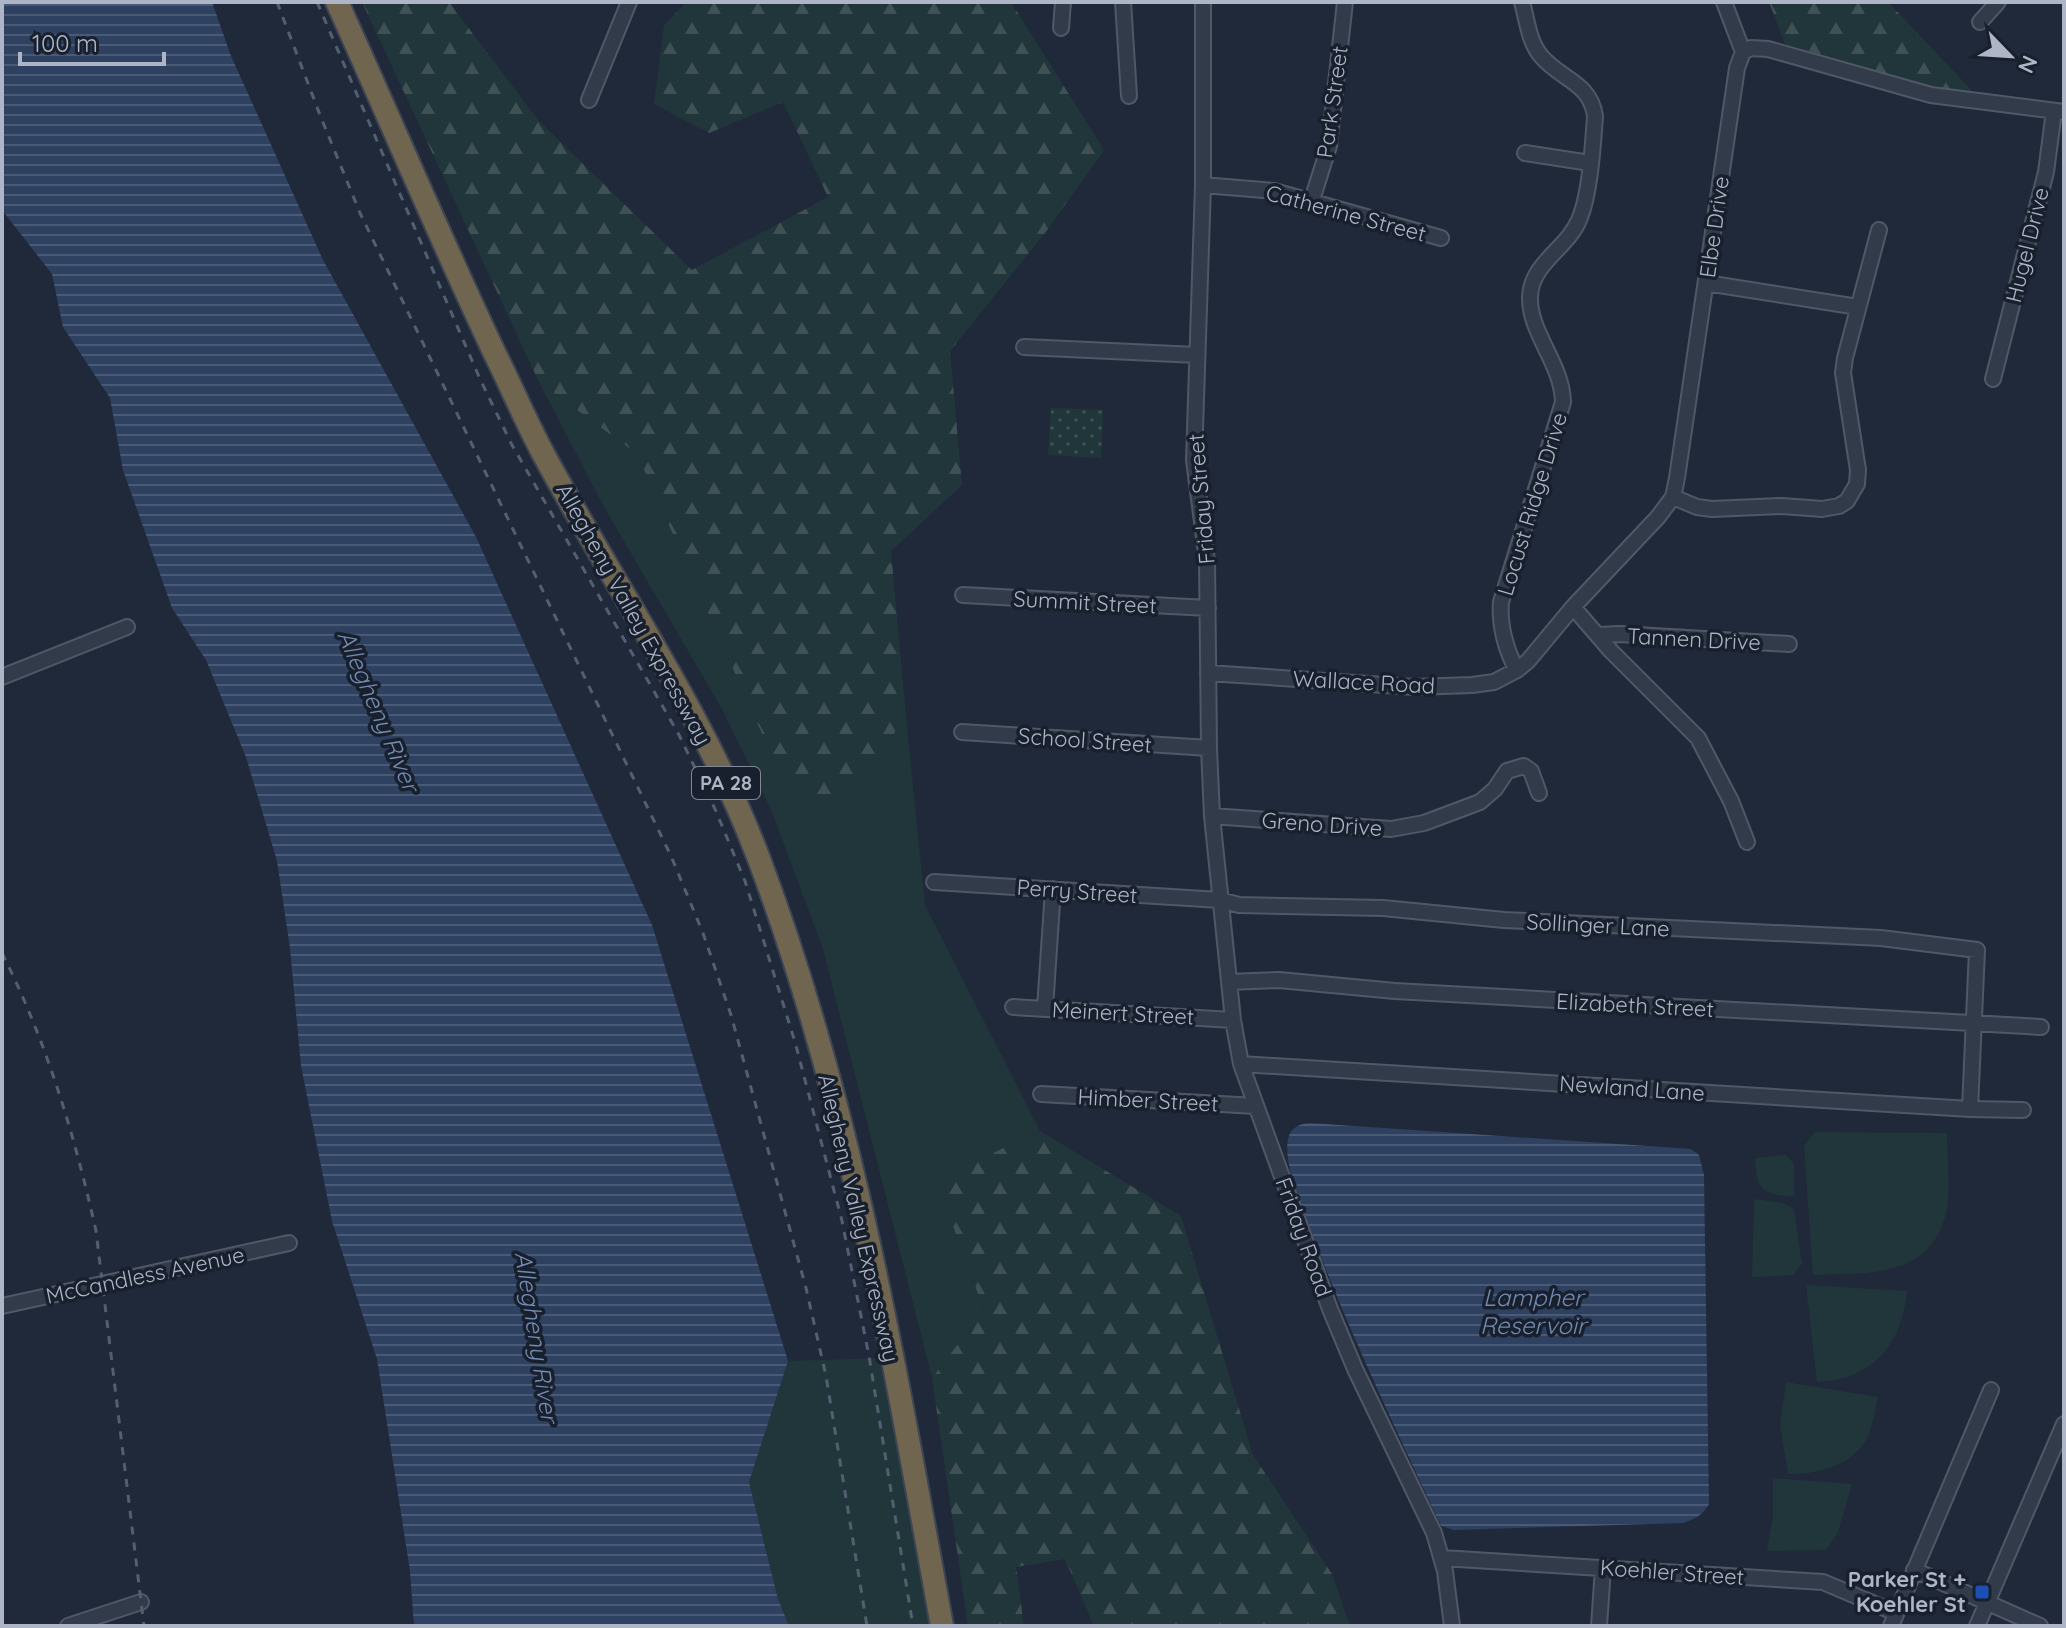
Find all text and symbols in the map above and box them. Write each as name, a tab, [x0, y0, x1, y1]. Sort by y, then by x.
scale bar	[20, 16, 164, 66]
north arrow	[1970, 16, 2050, 96]
text: 100 m	[32, 28, 98, 58]
street label: Park Street	[1310, 44, 1354, 160]
text: N	[2012, 51, 2044, 78]
street label: Elbe Drive	[1693, 174, 1735, 280]
street label: Catherine Street	[1263, 178, 1429, 248]
street label: Hugel Drive	[1999, 184, 2055, 306]
street label: Locust Ridge Drive	[1491, 409, 1573, 599]
street label: Friday Street	[1181, 433, 1221, 565]
street label: Allegheny Valley Expressway	[550, 478, 718, 750]
street label: Summit Street	[1013, 584, 1157, 620]
street label: Tannen Drive	[1626, 622, 1762, 656]
water label: Allegheny River	[331, 625, 427, 798]
street label: Wallace Road	[1292, 664, 1436, 700]
street label: School Street	[1017, 721, 1153, 759]
road number: PA 28	[692, 767, 760, 799]
street label: Greno Drive	[1261, 806, 1383, 842]
street label: Perry Street	[1016, 873, 1138, 909]
street label: Sollinger Lane	[1526, 907, 1670, 943]
street label: Elizabeth Street	[1555, 987, 1715, 1023]
street label: Meinert Street	[1051, 995, 1195, 1031]
street label: Newland Lane	[1558, 1069, 1706, 1107]
street label: Allegheny Valley Expressway	[812, 1071, 906, 1365]
street label: Himber Street	[1077, 1082, 1219, 1118]
street label: Friday Road	[1269, 1173, 1339, 1301]
street label: McCandless Avenue	[43, 1240, 247, 1310]
water label: Allegheny River	[509, 1249, 566, 1427]
water label: Lampher Reservoir	[1480, 1282, 1589, 1340]
street label: Koehler Street	[1599, 1553, 1745, 1591]
place label: Parker St + Koehler St	[1848, 1565, 1966, 1618]
marker: Parker St + Koehler St	[1973, 1583, 1991, 1601]

